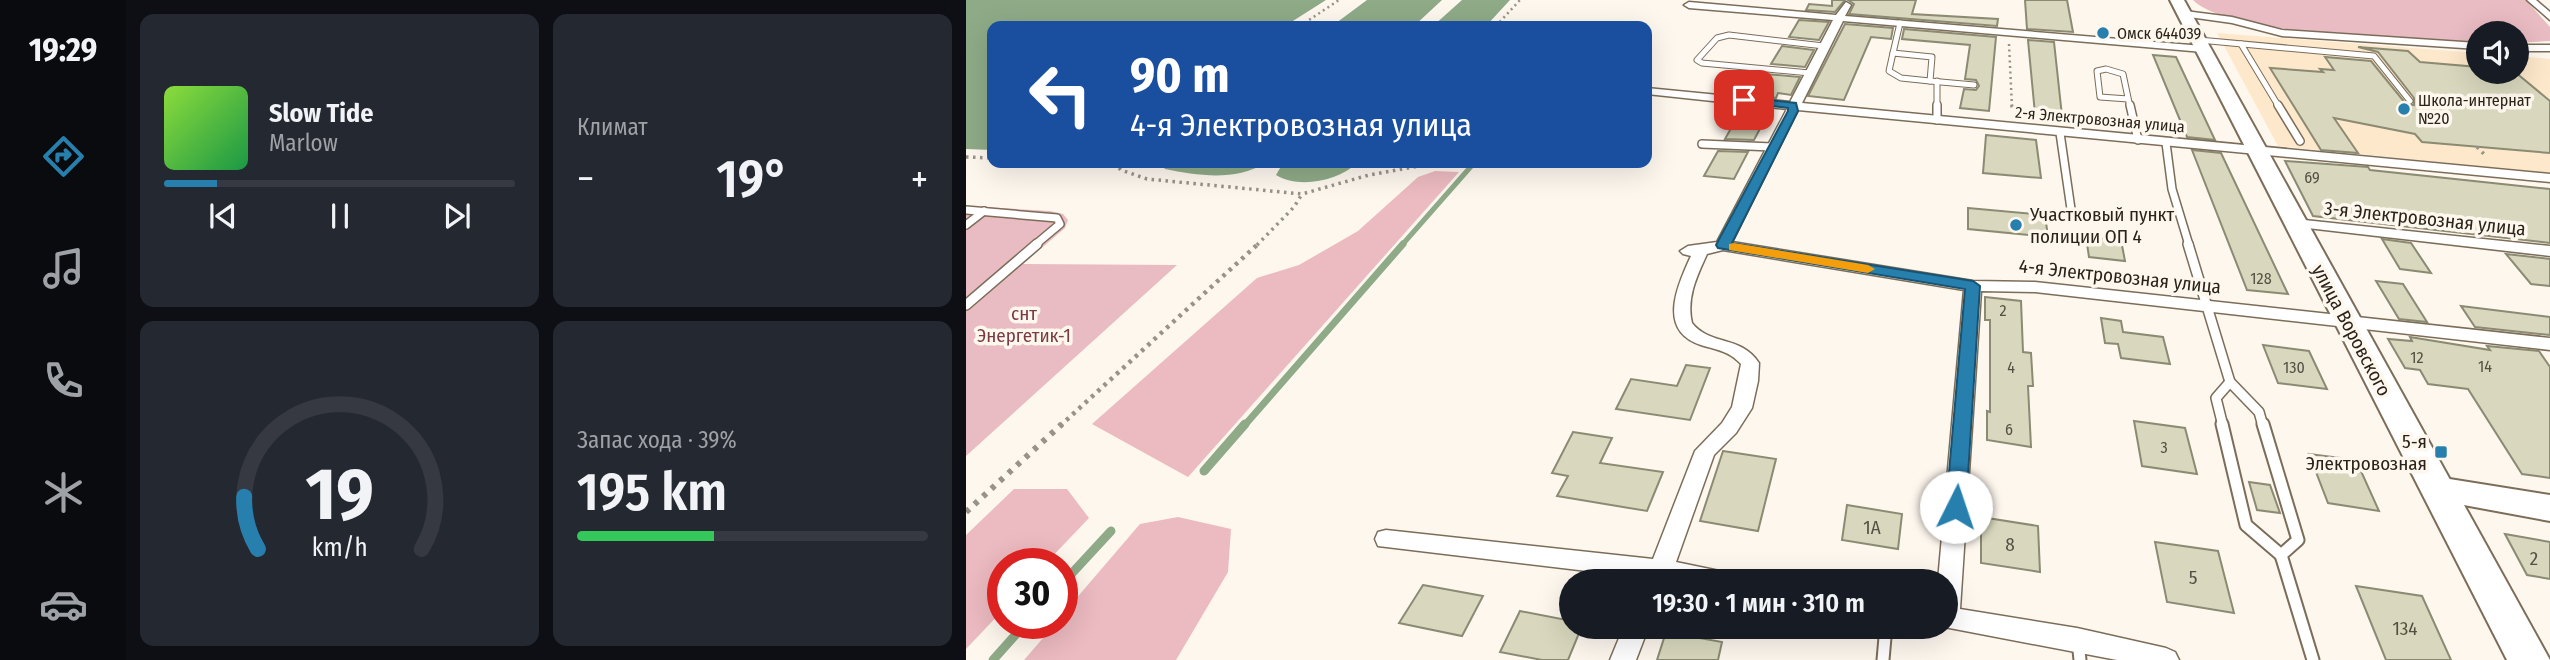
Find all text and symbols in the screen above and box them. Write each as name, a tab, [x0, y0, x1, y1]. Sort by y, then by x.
map controls	[2466, 21, 2529, 84]
button: sound	[2466, 21, 2529, 84]
place label: Омск 644039	[2117, 24, 2202, 43]
marker: Омск 644039	[2095, 25, 2111, 41]
text: 19:29	[29, 31, 97, 69]
text: 90 m	[1130, 46, 1230, 105]
icon: left	[1015, 49, 1106, 140]
pin	[1714, 70, 1774, 130]
icon: arrive	[1725, 81, 1763, 119]
place label: Школа-интернат №20	[2418, 91, 2531, 128]
text: Slow Tide	[269, 98, 373, 129]
marker: Школа-интернат №20	[2396, 101, 2412, 117]
street label: 2-я Электровозная улица	[2014, 103, 2186, 136]
text: 4-я Электровозная улица	[1130, 106, 1472, 144]
text: Климат	[577, 113, 648, 141]
text: Marlow	[269, 129, 338, 157]
icon: directions	[39, 132, 88, 181]
text: 19°	[716, 148, 789, 211]
text: −	[577, 156, 594, 202]
text: +	[911, 156, 928, 202]
house number: 69	[2304, 168, 2320, 187]
street label: 3-я Электровозная улица	[2323, 196, 2527, 241]
icon: previous	[204, 197, 242, 235]
icon: pause	[321, 197, 359, 235]
icon: next	[438, 197, 476, 235]
place label: Участковый пункт полиции ОП 4	[2029, 203, 2174, 248]
marker: Участковый пункт полиции ОП 4	[2008, 217, 2024, 233]
icon: music	[39, 244, 88, 293]
street label: 4-я Электровозная улица	[2018, 254, 2222, 299]
street label: улица Воровского	[2307, 260, 2396, 400]
house number: 128	[2250, 269, 2272, 288]
house number: 2	[1999, 301, 2007, 320]
park label: снт Энергетик-1	[977, 302, 1071, 347]
house number: 12	[2410, 348, 2424, 367]
icon: phone	[39, 356, 88, 405]
house number: 14	[2478, 357, 2492, 376]
house number: 4	[2007, 358, 2015, 377]
house number: 130	[2283, 358, 2305, 377]
house number: 6	[2005, 420, 2013, 439]
text: Запас хода · 39%	[577, 426, 737, 454]
place label: 5-я Электровозная	[2306, 430, 2427, 475]
house number: 3	[2160, 438, 2168, 457]
marker: 5-я Электровозная	[2433, 444, 2449, 460]
text: 19	[305, 452, 374, 539]
text: 195 km	[577, 461, 727, 524]
icon: climate	[39, 468, 88, 517]
position arrow	[1919, 470, 1993, 544]
house number: 1А	[1863, 516, 1881, 539]
text: km/h	[312, 533, 367, 563]
house number: 8	[2005, 533, 2015, 556]
house number: 2	[2530, 547, 2538, 570]
speed limit sign: 30	[987, 548, 1078, 639]
house number: 5	[2189, 566, 2197, 589]
icon: car	[39, 580, 88, 629]
text: 19:30 · 1 мин · 310 m	[1652, 588, 1865, 619]
house number: 134	[2392, 617, 2418, 640]

